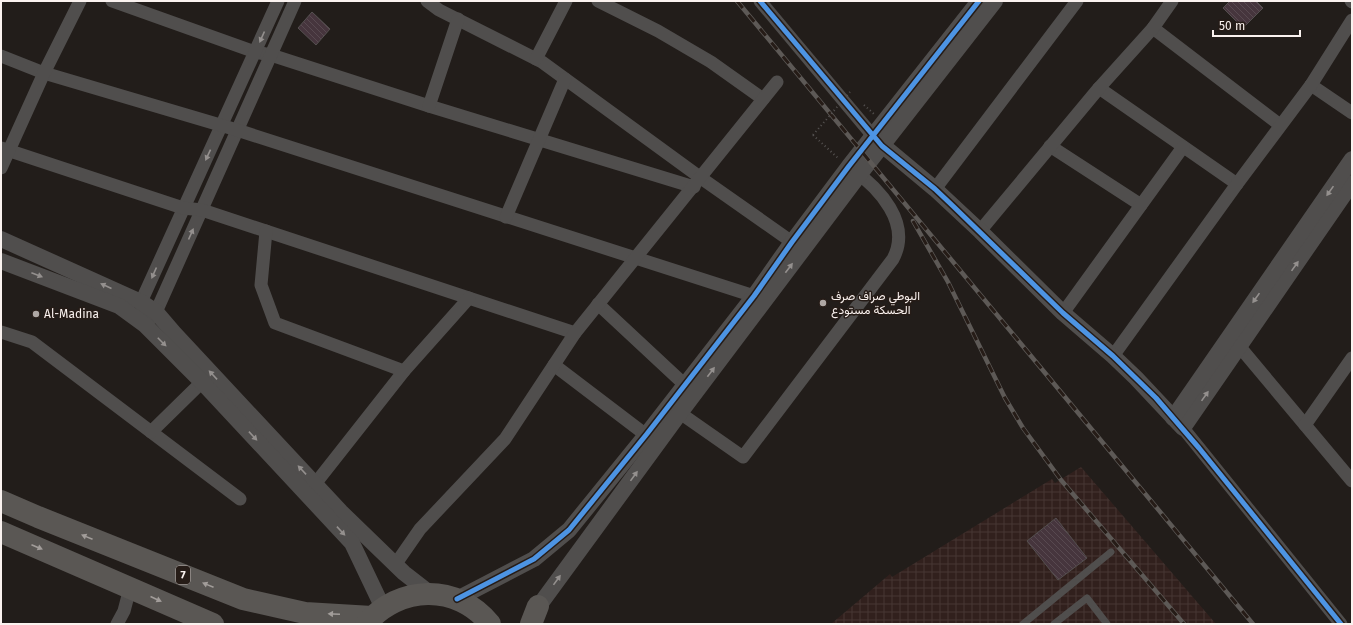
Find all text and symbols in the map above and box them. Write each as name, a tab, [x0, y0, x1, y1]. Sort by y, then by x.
scale bar	[1213, 12, 1300, 38]
text: 50 m	[1219, 19, 1245, 33]
one-way arrow	[259, 31, 265, 42]
one-way arrow	[205, 149, 211, 160]
one-way arrow	[1326, 186, 1334, 196]
one-way arrow	[188, 228, 194, 239]
one-way arrow	[1291, 261, 1299, 271]
one-way arrow	[785, 262, 794, 273]
one-way arrow	[151, 268, 157, 279]
one-way arrow	[32, 272, 44, 278]
one-way arrow	[99, 282, 111, 288]
place label: البوطي صراف صرف الحسكة مستودع	[831, 289, 920, 319]
one-way arrow	[1252, 293, 1260, 303]
marker: البوطي صراف صرف الحسكة مستودع	[818, 298, 828, 308]
place label: Al-Madina	[44, 307, 99, 321]
marker: Al-Madina	[31, 309, 41, 319]
one-way arrow	[157, 337, 167, 347]
one-way arrow	[707, 366, 715, 377]
one-way arrow	[209, 370, 218, 380]
one-way arrow	[1201, 391, 1209, 401]
one-way arrow	[248, 431, 257, 441]
one-way arrow	[297, 465, 307, 475]
one-way arrow	[630, 471, 638, 481]
one-way arrow	[336, 526, 346, 536]
one-way arrow	[81, 533, 93, 539]
one-way arrow	[31, 545, 43, 551]
road number: 7	[176, 566, 190, 584]
one-way arrow	[552, 575, 561, 586]
one-way arrow	[201, 581, 213, 587]
one-way arrow	[151, 596, 162, 602]
one-way arrow	[327, 611, 340, 618]

